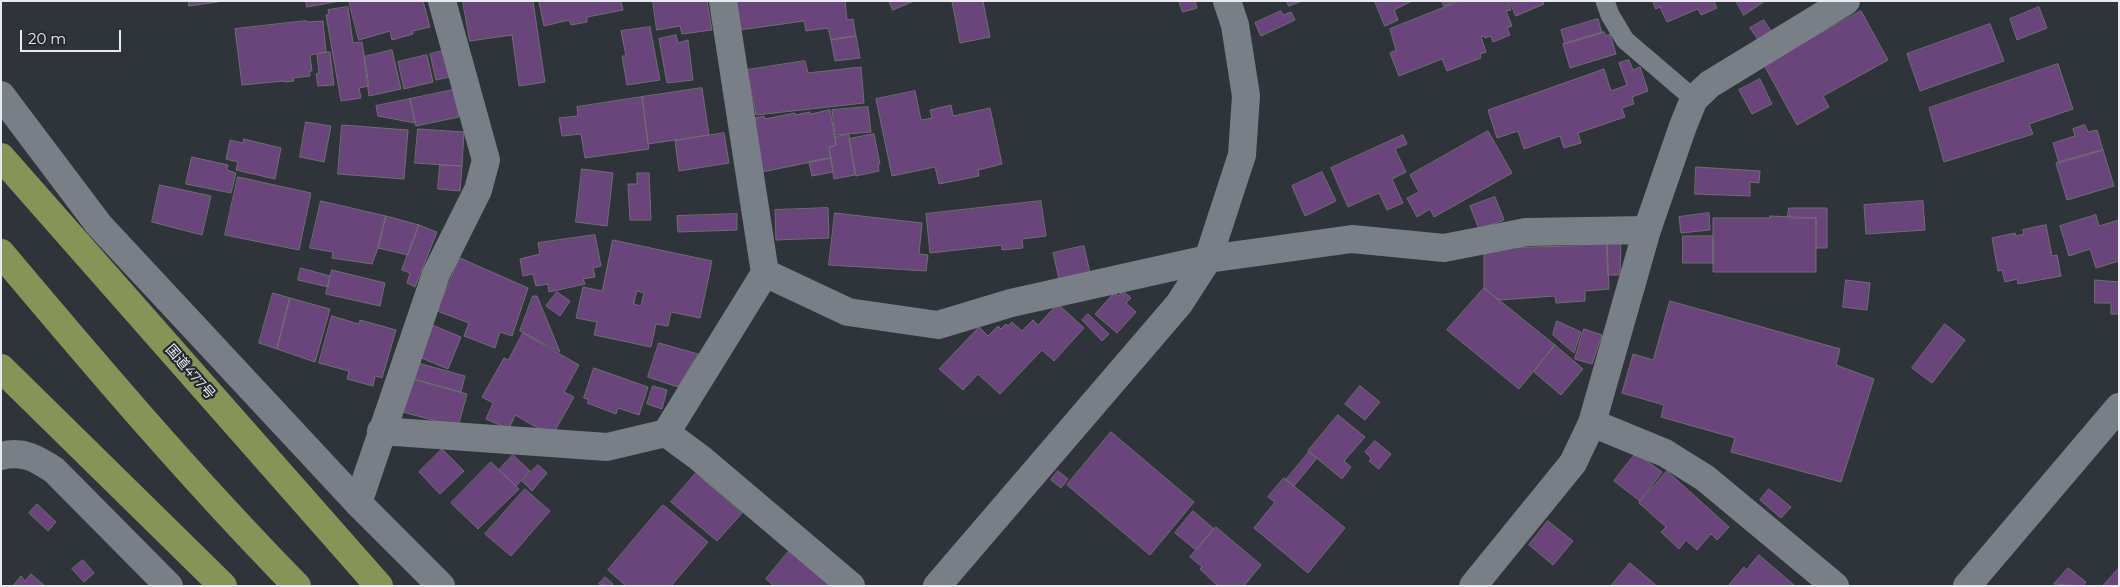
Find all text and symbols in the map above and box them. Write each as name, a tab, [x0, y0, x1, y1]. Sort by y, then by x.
scale bar	[22, 20, 124, 52]
text: 20 m	[28, 29, 66, 48]
street label: 国道477号	[162, 341, 218, 403]

